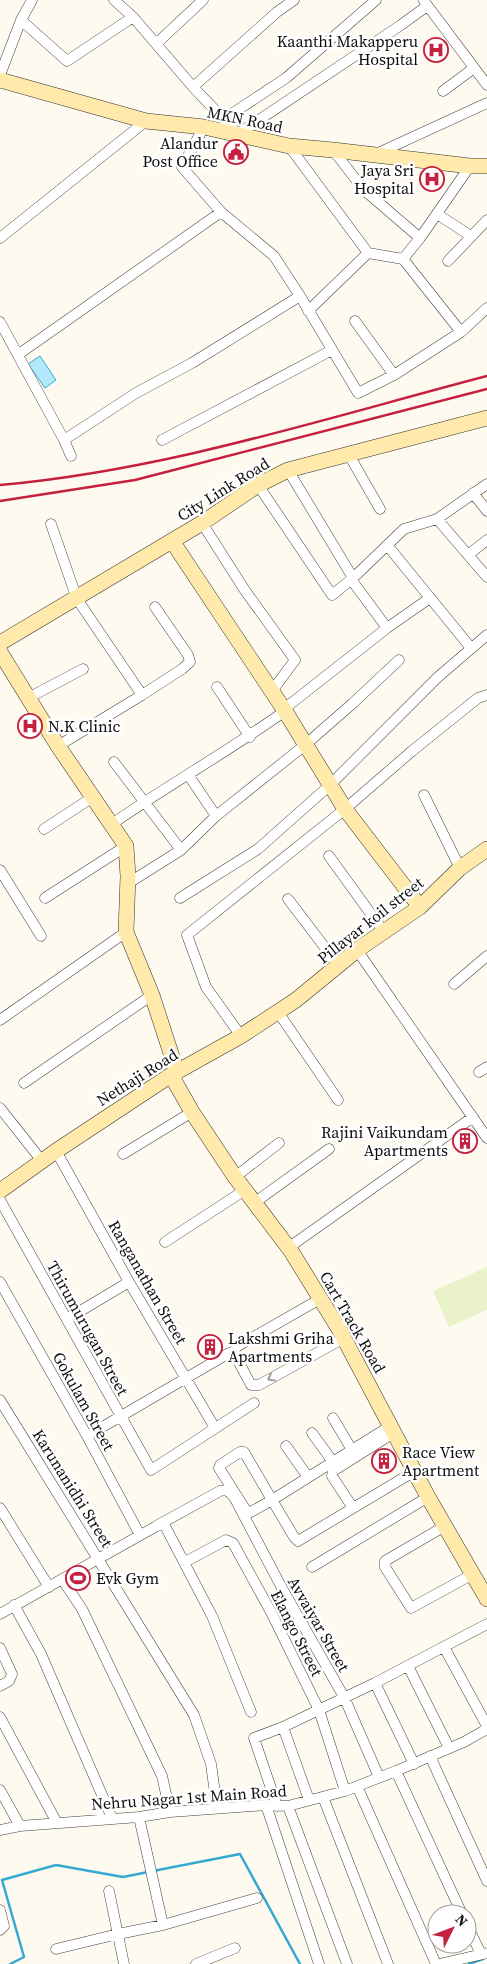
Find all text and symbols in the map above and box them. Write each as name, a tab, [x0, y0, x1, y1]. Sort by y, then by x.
place label: Kaanthi Makapperu Hospital	[277, 30, 418, 70]
hospital icon: Kaanthi Makapperu Hospital	[423, 37, 449, 63]
street label: MKN Road	[205, 100, 285, 138]
place label: Alandur Post Office	[142, 132, 218, 172]
public building icon: Alandur Post Office	[223, 139, 249, 165]
place label: Jaya Sri Hospital	[354, 159, 414, 199]
hospital icon: Jaya Sri Hospital	[419, 166, 445, 192]
street label: City Link Road	[173, 452, 273, 526]
hospital icon: N.K Clinic	[17, 713, 43, 739]
place label: N.K Clinic	[48, 715, 121, 737]
street label: Pillayar koil street	[312, 871, 428, 968]
street label: Nethaji Road	[92, 1043, 182, 1111]
place label: Rajini Vaikundam Apartments	[321, 1121, 448, 1161]
building icon: Rajini Vaikundam Apartments	[452, 1128, 478, 1154]
street label: Ranganathan Street	[104, 1216, 193, 1349]
street label: Thirumurugan Street	[42, 1257, 135, 1400]
street label: Cart Track Road	[315, 1267, 391, 1377]
place label: Lakshmi Griha Apartments	[228, 1327, 335, 1367]
building icon: Lakshmi Griha Apartments	[197, 1334, 223, 1360]
street label: Gokulam Street	[48, 1348, 121, 1455]
one-way arrow	[267, 1372, 276, 1382]
street label: Karunanidhi Street	[28, 1425, 119, 1552]
place label: Race View Apartment	[402, 1441, 480, 1481]
building icon: Race View Apartment	[371, 1448, 397, 1474]
sports icon: Evk Gym	[65, 1565, 91, 1591]
place label: Evk Gym	[96, 1567, 159, 1589]
street label: Avvaiyar Street	[283, 1572, 355, 1676]
street label: Elango Street	[266, 1586, 329, 1681]
street label: Nehru Nagar 1st Main Road	[91, 1779, 287, 1815]
north arrow	[427, 1904, 477, 1954]
text: N	[451, 1910, 473, 1931]

